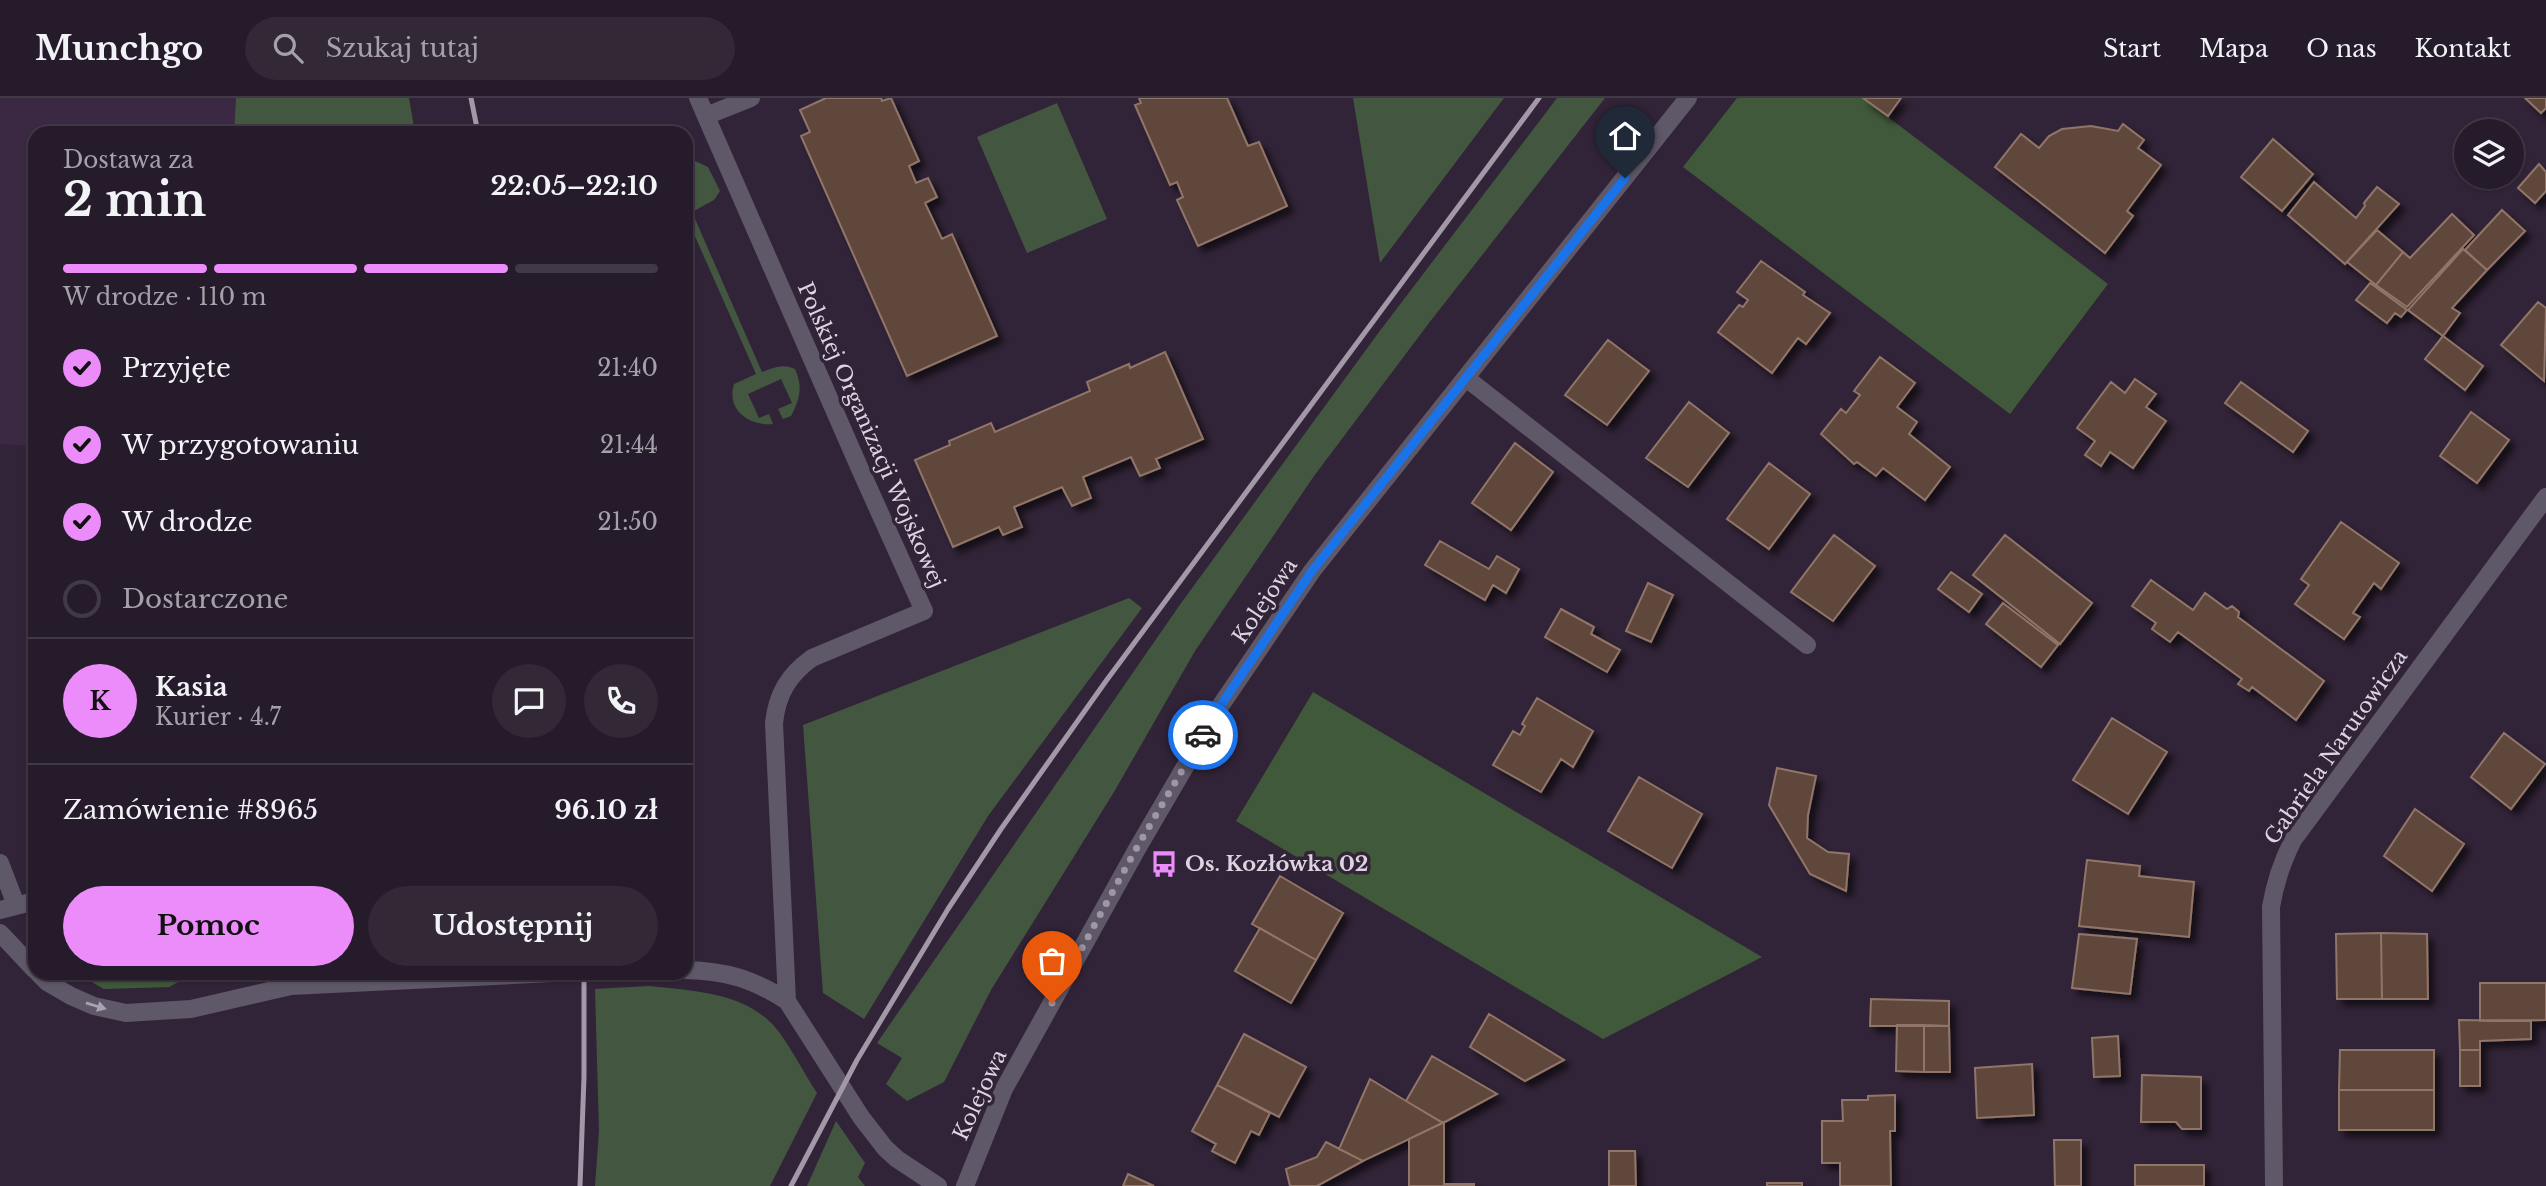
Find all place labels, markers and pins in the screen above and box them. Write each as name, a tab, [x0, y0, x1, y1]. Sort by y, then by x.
pin	[1595, 106, 1655, 178]
bus stop icon: Os. Kozłówka 02	[1149, 849, 1179, 879]
place label: Os. Kozłówka 02	[1185, 851, 1368, 877]
pin	[1022, 931, 1082, 1003]

